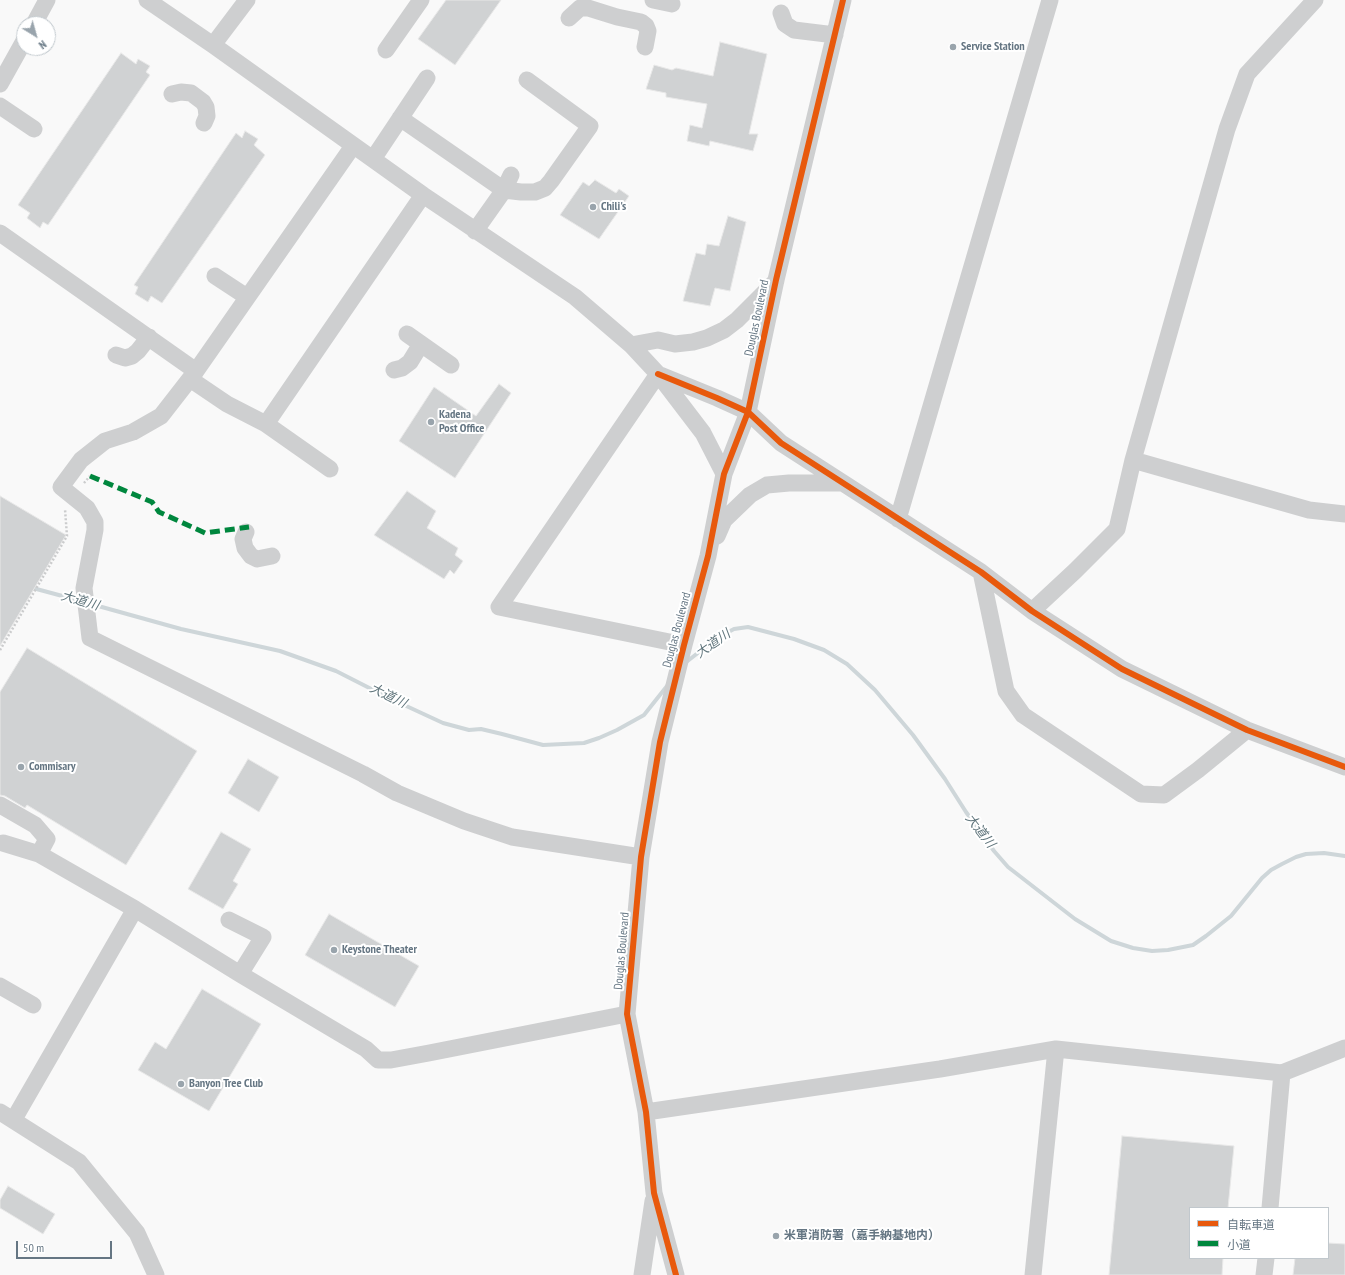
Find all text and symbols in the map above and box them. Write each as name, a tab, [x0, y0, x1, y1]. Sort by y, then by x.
north arrow	[16, 16, 56, 56]
text: N	[36, 37, 49, 52]
place label: Service Station	[961, 40, 1025, 54]
marker: Service Station	[948, 42, 958, 52]
place label: Chili's	[601, 200, 626, 214]
marker: Chili's	[588, 202, 598, 212]
street label: Douglas Boulevard	[742, 279, 772, 357]
place label: Kadena Post Office	[439, 408, 484, 436]
marker: Kadena Post Office	[426, 417, 436, 427]
water label: 大道川	[59, 588, 101, 614]
street label: Douglas Boulevard	[660, 591, 694, 669]
water label: 大道川	[693, 626, 733, 662]
water label: 大道川	[367, 680, 409, 712]
place label: Commisary	[29, 760, 76, 774]
marker: Commisary	[16, 762, 26, 772]
water label: 大道川	[962, 811, 998, 851]
street label: Douglas Boulevard	[611, 912, 633, 990]
place label: Keystone Theater	[342, 943, 417, 957]
marker: Keystone Theater	[329, 945, 339, 955]
place label: Banyon Tree Club	[189, 1077, 263, 1091]
marker: Banyon Tree Club	[176, 1079, 186, 1089]
legend	[1189, 1207, 1329, 1259]
text: 自転車道	[1227, 1217, 1275, 1232]
place label: 米軍消防署（嘉手納基地内）	[784, 1229, 940, 1243]
marker: 米軍消防署（嘉手納基地内）	[771, 1231, 781, 1241]
scale bar	[18, 1233, 114, 1259]
text: 小道	[1227, 1237, 1251, 1252]
text: 50 m	[23, 1240, 44, 1255]

